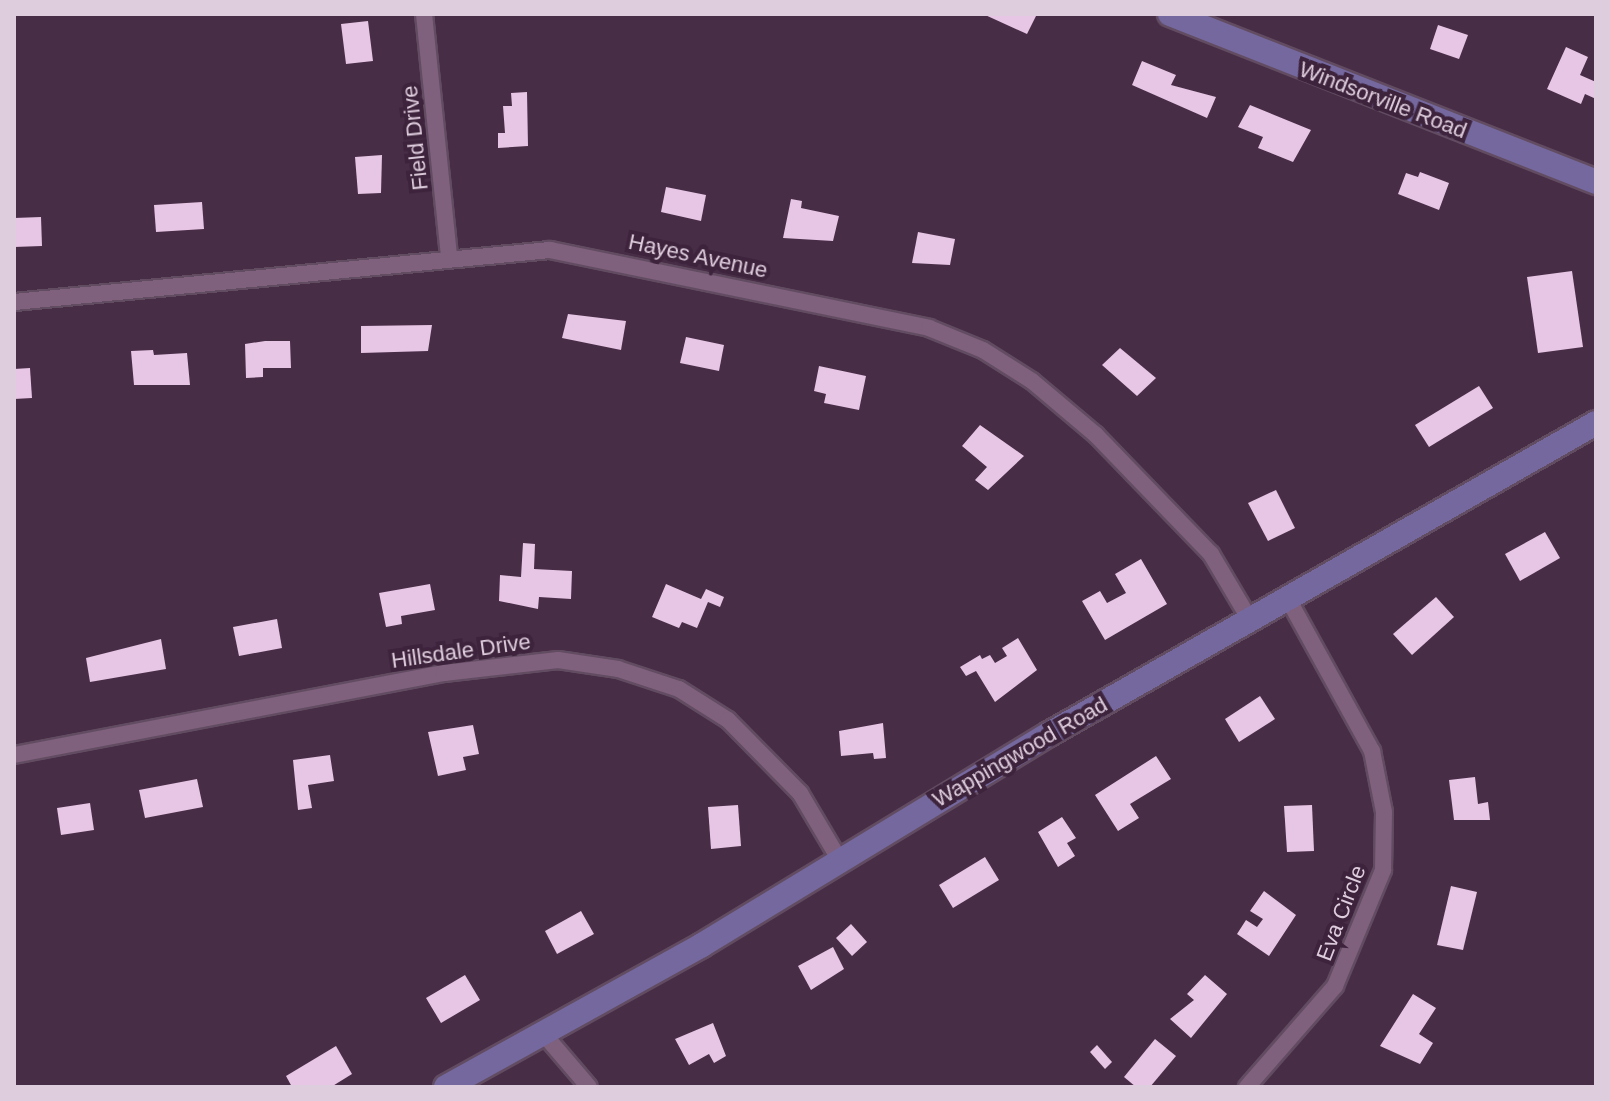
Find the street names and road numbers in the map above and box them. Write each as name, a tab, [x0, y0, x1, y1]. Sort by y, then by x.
street label: Windsorville Road	[1296, 56, 1470, 144]
street label: Field Drive	[396, 84, 434, 192]
street label: Hayes Avenue	[625, 228, 771, 284]
street label: Hillsdale Drive	[390, 628, 532, 674]
street label: Wappingwood Road	[928, 691, 1112, 813]
street label: Eva Circle	[1311, 861, 1371, 965]

